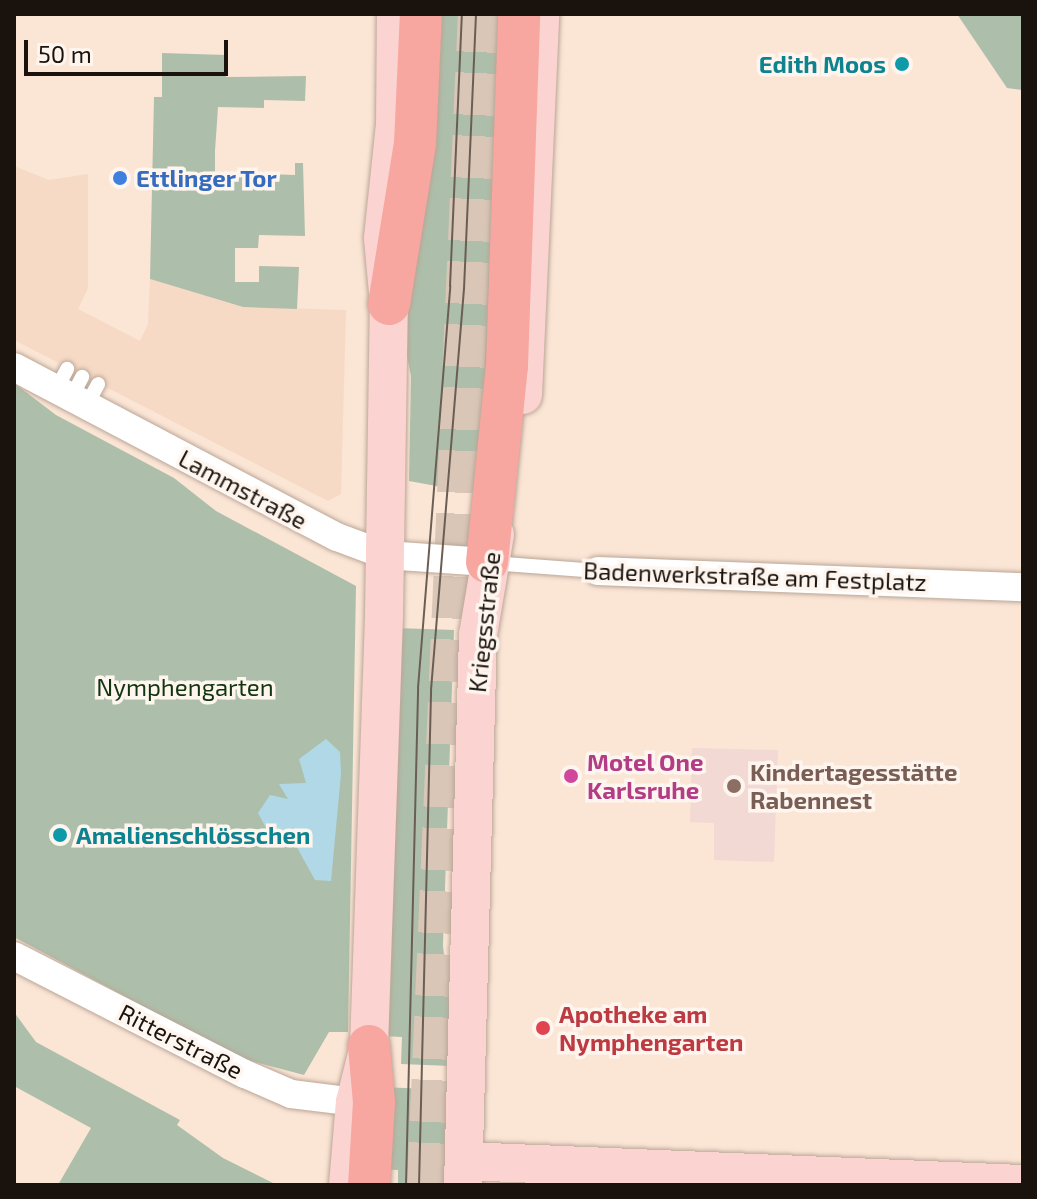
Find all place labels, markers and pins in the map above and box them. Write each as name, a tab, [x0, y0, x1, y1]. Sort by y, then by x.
place label: Edith Moos	[759, 50, 886, 78]
marker: Edith Moos	[893, 55, 911, 73]
place label: Ettlinger Tor	[136, 164, 278, 192]
marker: Ettlinger Tor	[111, 169, 129, 187]
place label: Motel One Karlsruhe	[587, 748, 704, 804]
place label: Kindertagesstätte Rabennest	[750, 758, 957, 814]
marker: Motel One Karlsruhe	[562, 767, 580, 785]
marker: Kindertagesstätte Rabennest	[725, 777, 743, 795]
place label: Amalienschlösschen	[76, 821, 310, 849]
marker: Amalienschlösschen	[51, 826, 69, 844]
place label: Apotheke am Nymphengarten	[559, 1000, 743, 1056]
marker: Apotheke am Nymphengarten	[534, 1019, 552, 1037]

